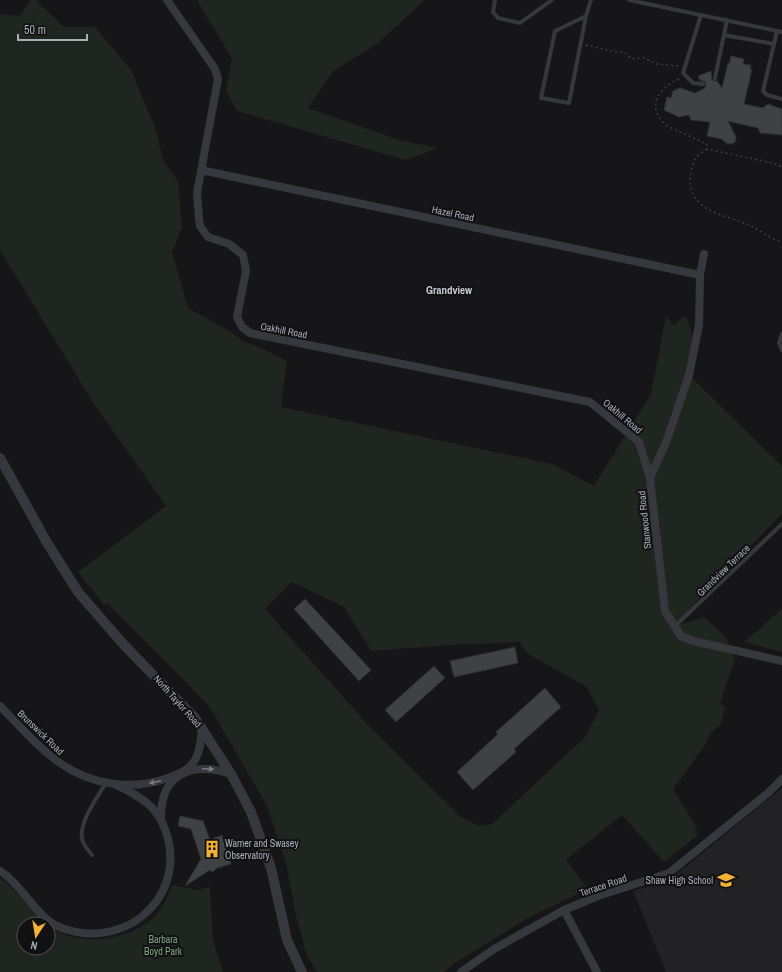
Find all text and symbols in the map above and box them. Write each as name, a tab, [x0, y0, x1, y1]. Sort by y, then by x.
scale bar	[18, 16, 87, 42]
text: 50 m	[24, 22, 46, 38]
street label: Hazel Road	[431, 203, 475, 224]
district label: Grandview	[426, 283, 472, 297]
street label: Oakhill Road	[259, 320, 308, 341]
street label: Oakhill Road	[600, 396, 645, 437]
street label: Stanwood Road	[635, 490, 654, 550]
street label: Grandview Terrace	[694, 541, 753, 599]
street label: North Taylor Road	[151, 672, 205, 730]
street label: Brunswick Road	[15, 707, 67, 758]
one-way arrow	[202, 765, 214, 772]
one-way arrow	[149, 779, 161, 785]
place label: Warner and Swasey Observatory	[225, 837, 299, 862]
building icon: Warner and Swasey Observatory	[202, 839, 222, 859]
school or university icon: Shaw High School	[716, 870, 736, 890]
street label: Terrace Road	[578, 871, 629, 900]
place label: Shaw High School	[646, 874, 713, 887]
north arrow	[16, 916, 56, 956]
park label: Barbara Boyd Park	[144, 933, 183, 958]
text: N	[29, 938, 39, 953]

